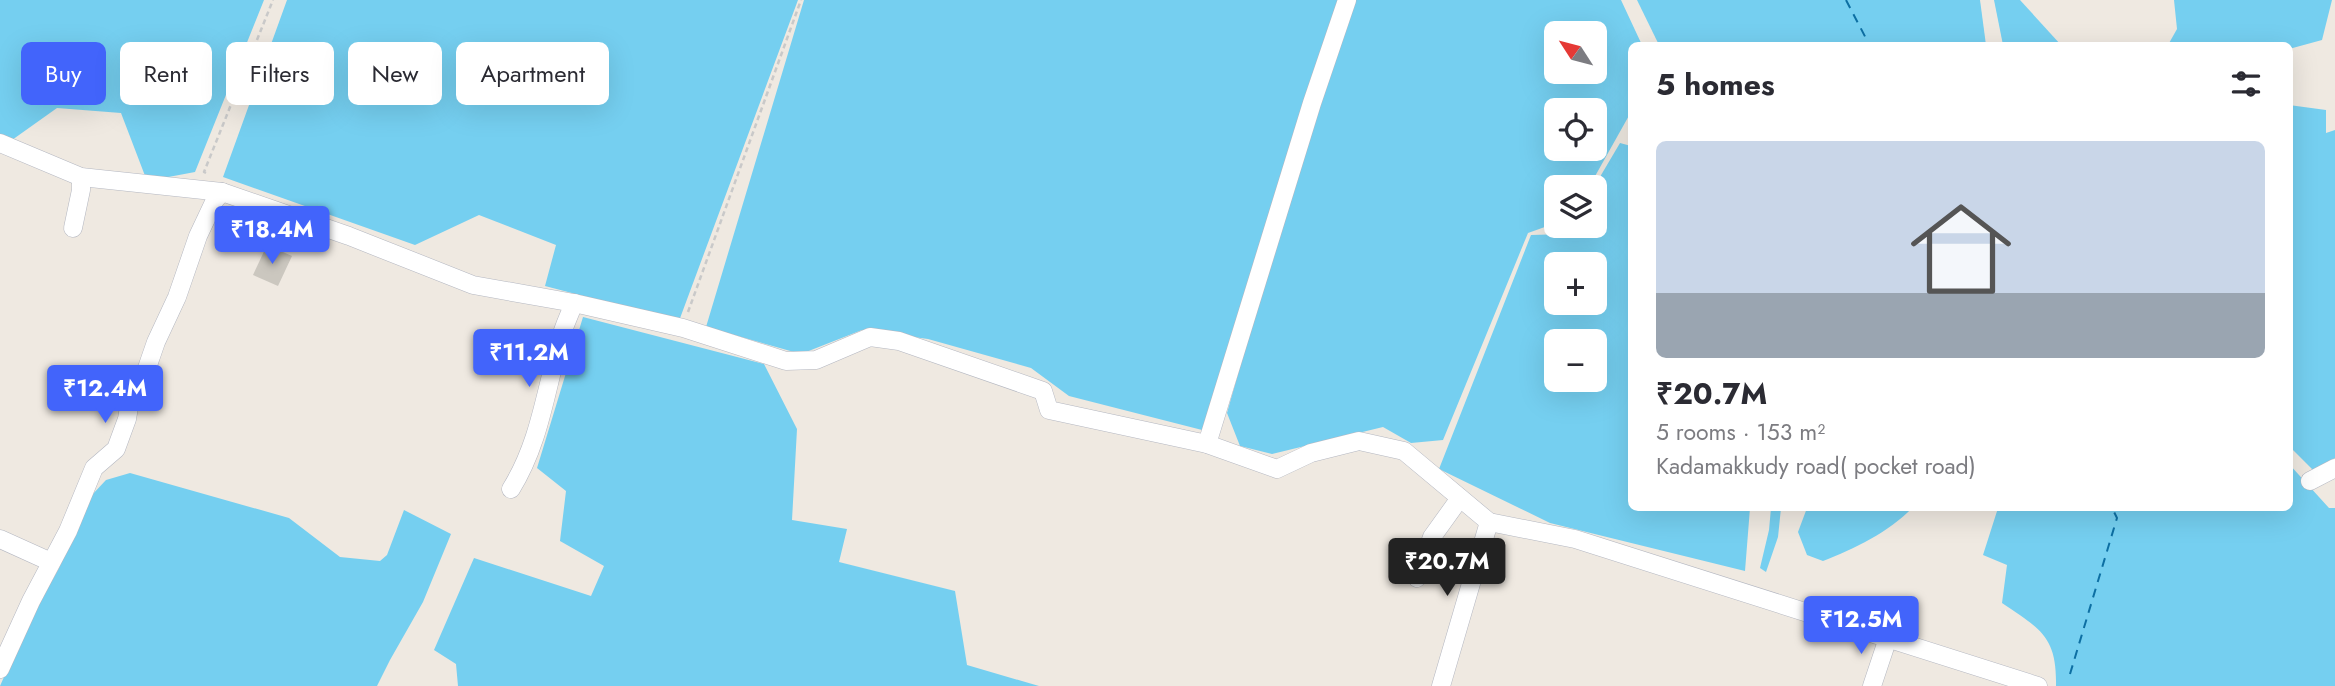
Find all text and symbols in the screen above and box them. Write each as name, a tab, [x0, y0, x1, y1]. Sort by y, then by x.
north arrow	[1544, 21, 1606, 84]
map controls	[1544, 21, 1607, 392]
chip: Buy	[21, 42, 106, 105]
chip: Rent	[120, 42, 212, 105]
chip: Filters	[226, 42, 334, 105]
chip: New	[348, 42, 442, 105]
chip: Apartment	[456, 42, 609, 105]
text: 5 homes	[1656, 63, 1775, 106]
icon: filters	[2227, 65, 2265, 103]
button: locate	[1544, 98, 1607, 161]
button: layers	[1544, 175, 1607, 238]
icon: home	[1898, 186, 2024, 312]
pin: ₹18.4M	[215, 206, 329, 266]
text: ₹18.4M	[231, 212, 313, 246]
button: +	[1544, 252, 1607, 315]
button: −	[1544, 329, 1607, 392]
pin: ₹11.2M	[472, 330, 586, 389]
text: ₹11.2M	[489, 335, 569, 369]
pin: ₹12.4M	[48, 366, 162, 425]
text: ₹12.4M	[63, 371, 147, 405]
text: ₹20.7M	[1656, 372, 1767, 415]
text: 5 rooms · 153 m²	[1656, 415, 1825, 449]
text: Kadamakkudy road( pocket road)	[1656, 449, 1976, 483]
pin: ₹20.7M	[1390, 538, 1504, 598]
text: ₹20.7M	[1404, 544, 1490, 578]
pin: ₹12.5M	[1804, 596, 1918, 656]
text: ₹12.5M	[1820, 602, 1902, 636]

